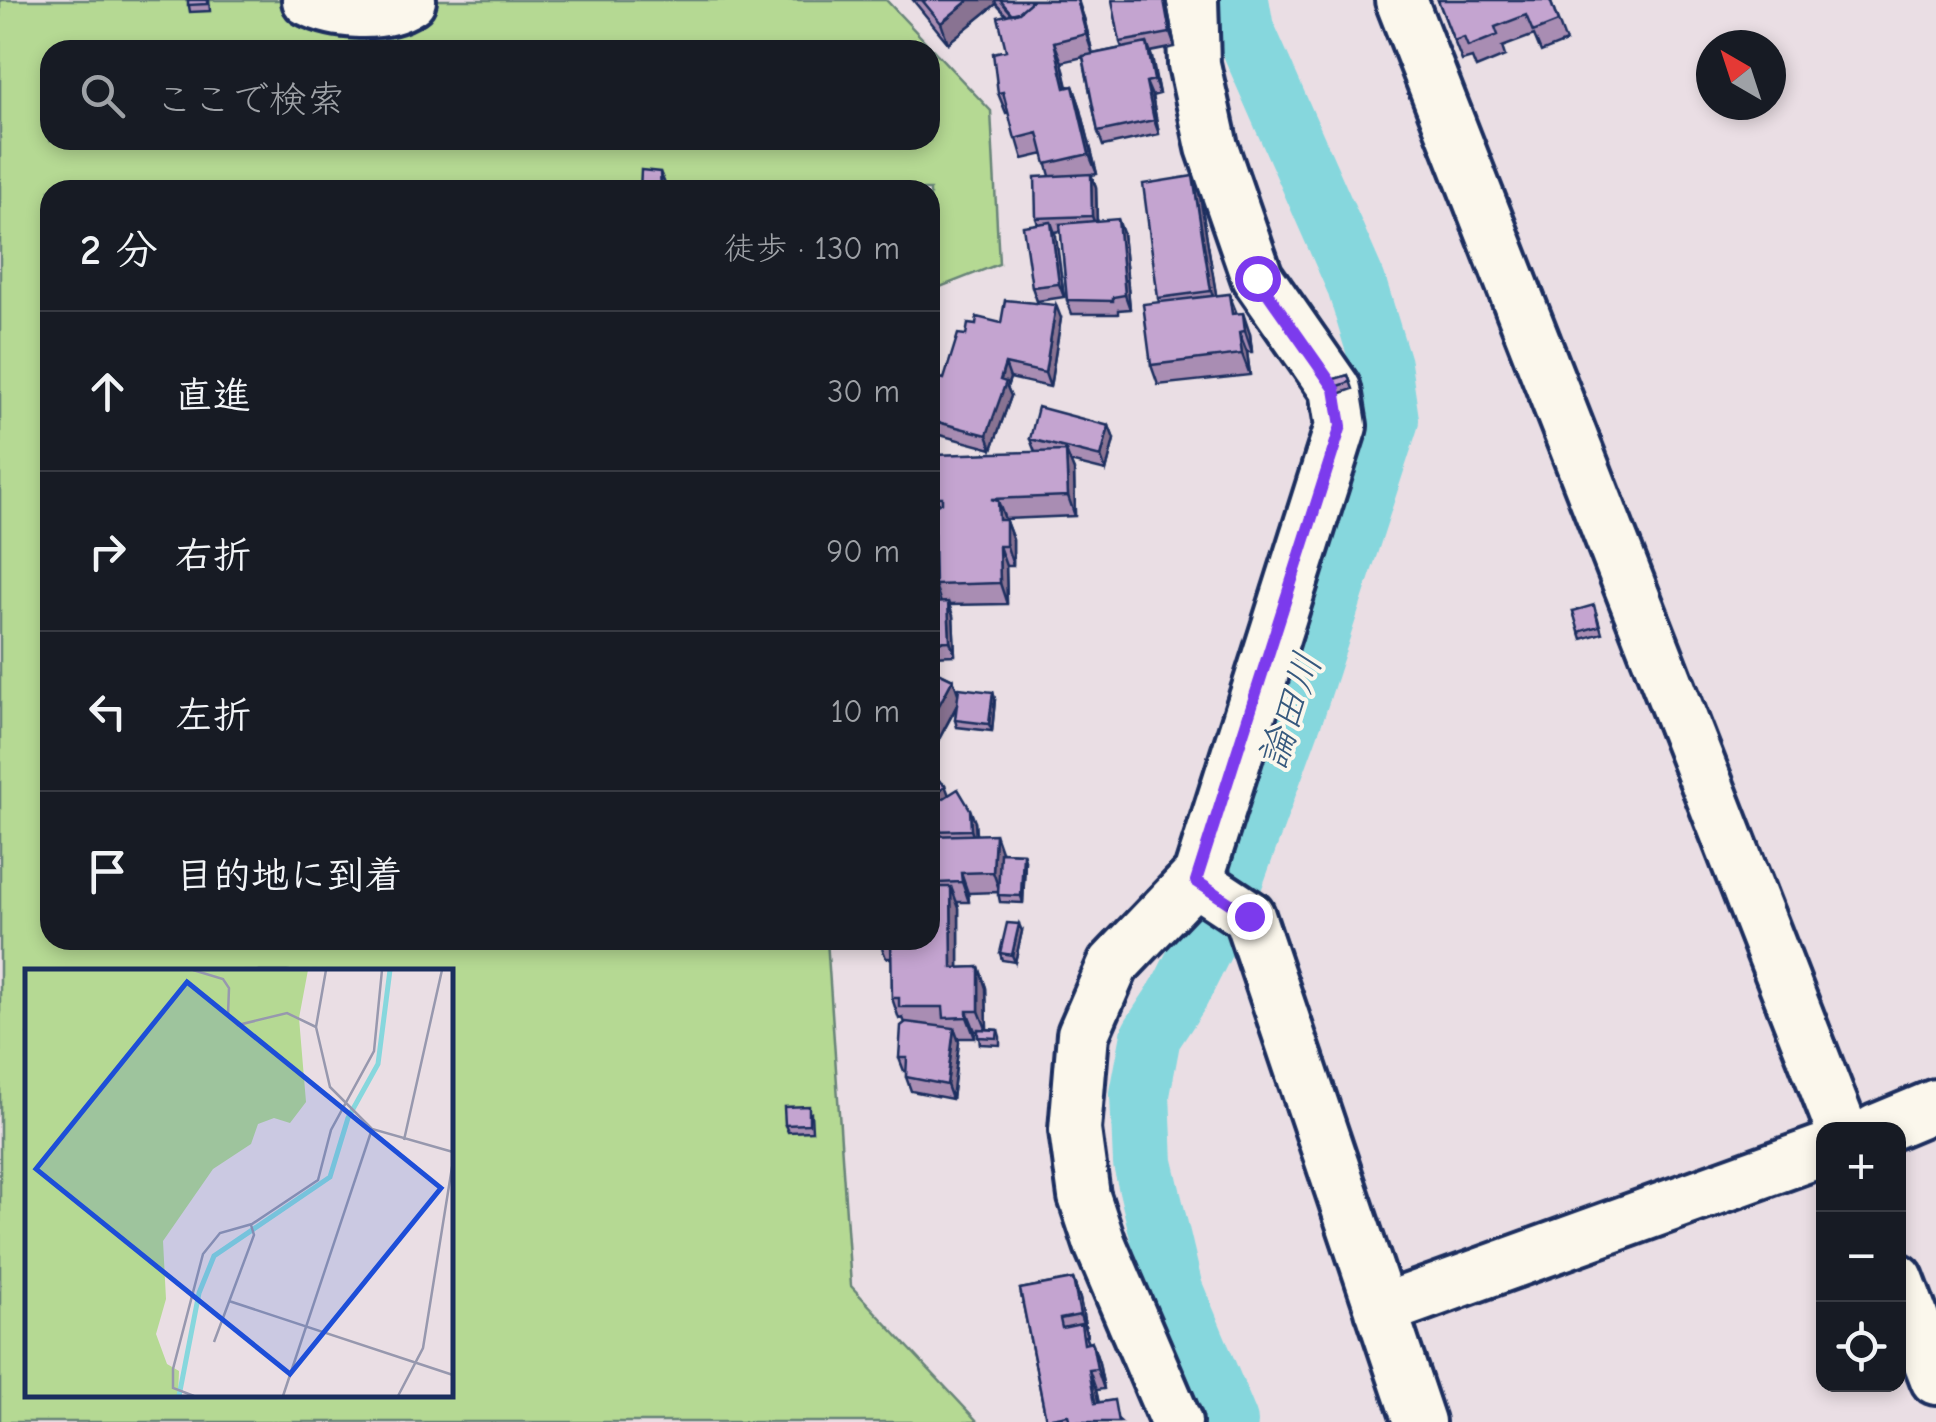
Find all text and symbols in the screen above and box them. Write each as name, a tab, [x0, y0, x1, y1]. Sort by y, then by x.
north arrow	[1696, 30, 1786, 120]
search box	[40, 40, 940, 150]
icon: search	[75, 68, 130, 123]
text: ここで検索	[155, 78, 345, 122]
text: 2 分	[80, 226, 158, 275]
text: 徒歩 · 130 m	[723, 230, 900, 267]
route start	[1235, 256, 1281, 302]
icon: ahead	[80, 364, 135, 419]
text: 30 m	[827, 373, 900, 410]
text: 直進	[175, 374, 251, 418]
icon: right	[80, 524, 135, 579]
text: 90 m	[826, 533, 900, 570]
text: 右折	[175, 534, 251, 578]
water label: 論田川	[1249, 647, 1331, 775]
icon: left	[80, 684, 135, 739]
text: 10 m	[831, 693, 900, 730]
text: 左折	[175, 694, 251, 738]
icon: arrive	[80, 844, 135, 899]
text: 目的地に到着	[175, 854, 403, 898]
route end	[1227, 894, 1273, 940]
inset map	[25, 969, 452, 1397]
map controls	[1816, 1122, 1906, 1392]
button: +	[1816, 1122, 1906, 1212]
button: −	[1816, 1212, 1906, 1302]
button: locate	[1816, 1302, 1906, 1392]

